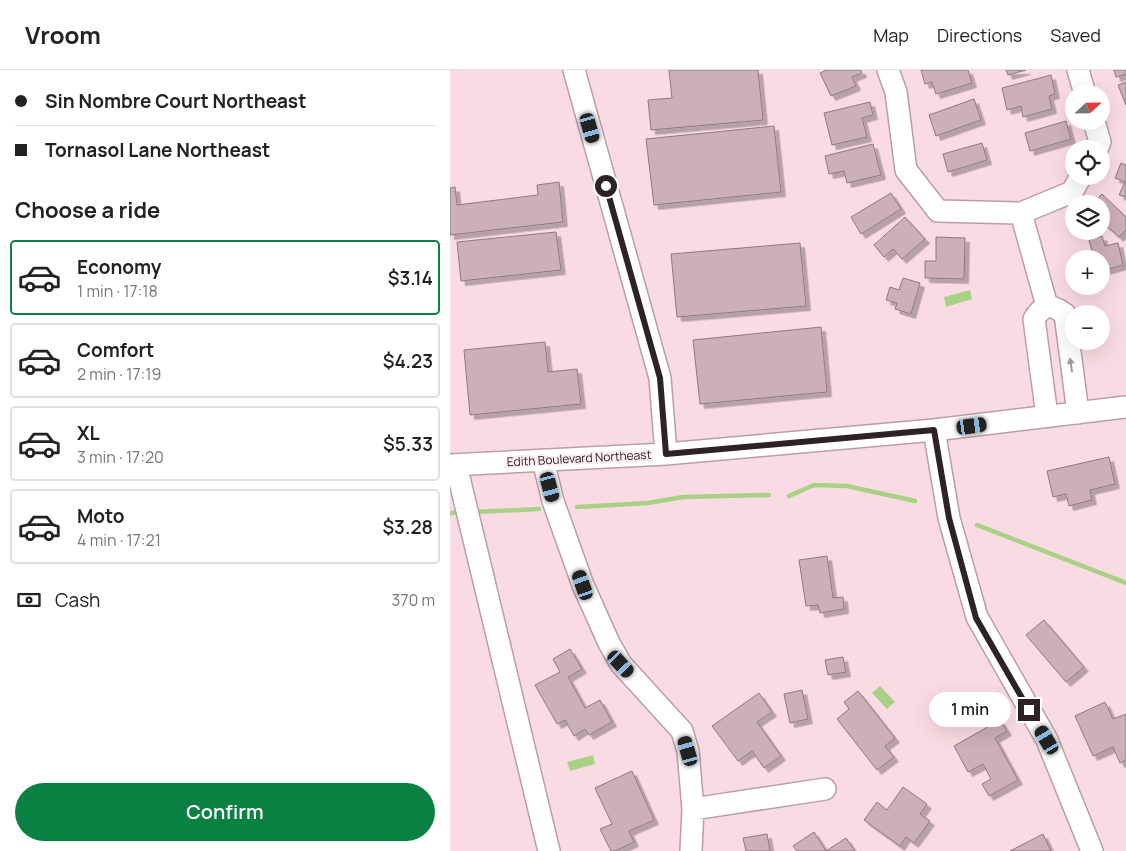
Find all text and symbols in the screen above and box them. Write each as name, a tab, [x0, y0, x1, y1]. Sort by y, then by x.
text: Vroom	[25, 18, 101, 51]
text: Map	[873, 23, 909, 47]
text: Directions	[937, 23, 1022, 47]
text: Saved	[1050, 23, 1101, 47]
north arrow	[1065, 85, 1110, 130]
map controls	[1065, 85, 1110, 350]
text: Sin Nombre Court Northeast	[45, 88, 306, 114]
car	[578, 112, 601, 144]
text: Tornasol Lane Northeast	[45, 137, 270, 163]
button: locate	[1065, 140, 1110, 185]
route start	[595, 175, 617, 197]
text: Choose a ride	[15, 195, 160, 225]
button: layers	[1065, 195, 1110, 240]
button: +	[1065, 250, 1110, 295]
text: Economy	[77, 254, 161, 280]
icon: car	[17, 255, 62, 300]
text: $3.14	[388, 265, 433, 291]
text: 1 min · 17:18	[77, 280, 158, 302]
button: −	[1065, 305, 1110, 350]
text: Comfort	[77, 337, 154, 363]
icon: car	[17, 338, 62, 383]
text: $4.23	[383, 348, 433, 374]
one-way arrow	[1067, 356, 1075, 372]
text: 2 min · 17:19	[77, 363, 161, 385]
car	[956, 416, 987, 436]
text: XL	[77, 420, 100, 446]
icon: car	[17, 421, 62, 466]
text: $5.33	[383, 431, 433, 457]
text: 3 min · 17:20	[77, 446, 164, 468]
street label: Edith Boulevard Northeast	[506, 446, 652, 470]
car	[538, 471, 561, 503]
text: Moto	[77, 503, 124, 529]
icon: car	[17, 504, 62, 549]
text: $3.28	[382, 514, 433, 540]
text: 4 min · 17:21	[77, 529, 161, 551]
car	[571, 568, 594, 602]
icon: cash	[15, 586, 43, 614]
text: Cash	[55, 587, 100, 613]
text: 370 m	[392, 589, 435, 611]
car	[605, 648, 636, 680]
callout: 1 min	[929, 692, 1012, 728]
text: 1 min	[951, 698, 989, 720]
route end	[1018, 699, 1040, 721]
car	[1032, 723, 1061, 757]
car	[676, 735, 699, 767]
button: Confirm	[15, 783, 435, 841]

